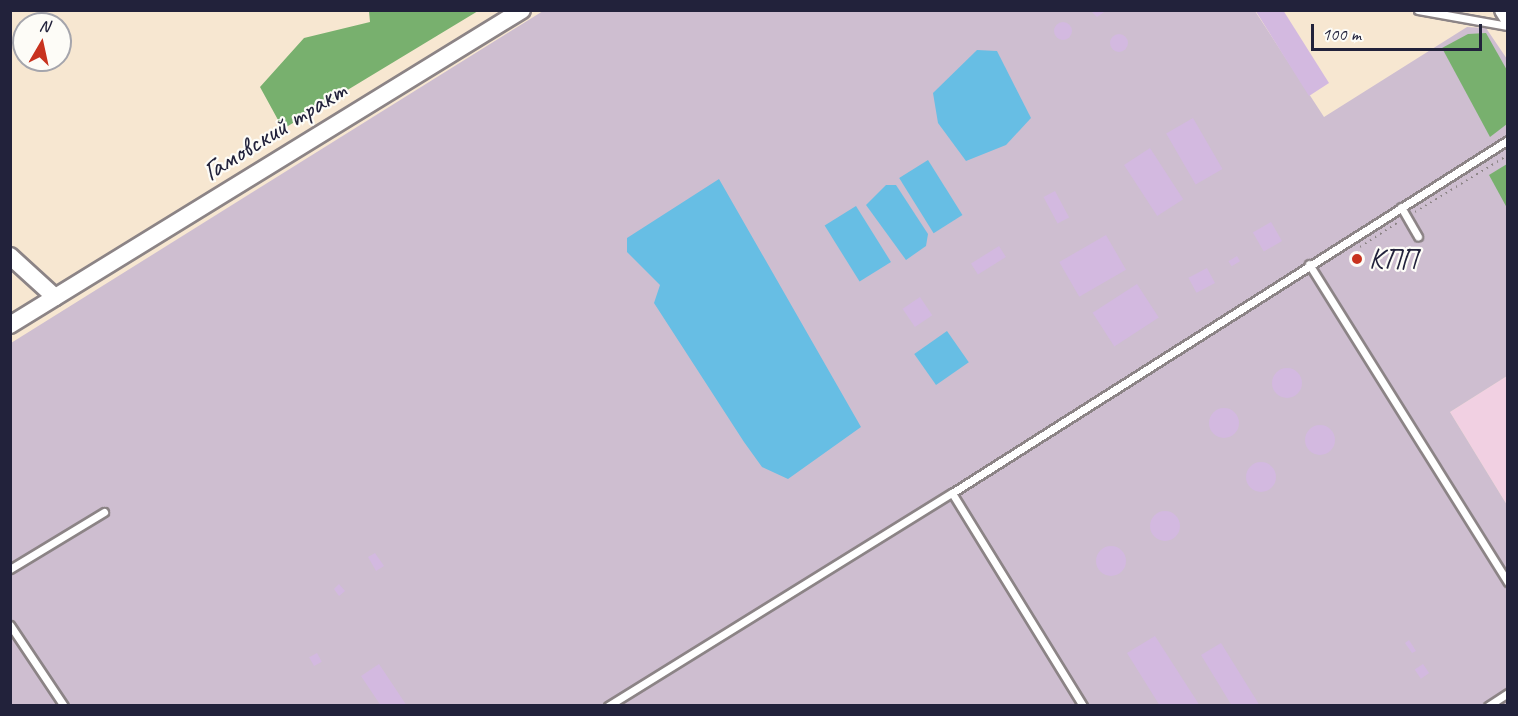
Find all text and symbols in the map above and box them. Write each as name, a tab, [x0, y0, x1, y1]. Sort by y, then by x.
north arrow	[12, 12, 72, 72]
scale bar	[1314, 12, 1485, 50]
text: N	[38, 16, 51, 37]
text: 100 m	[1322, 23, 1361, 45]
street label: Гамовский тракт	[196, 74, 352, 188]
place label: КПП	[1369, 242, 1417, 276]
marker: КПП	[1350, 252, 1364, 266]

